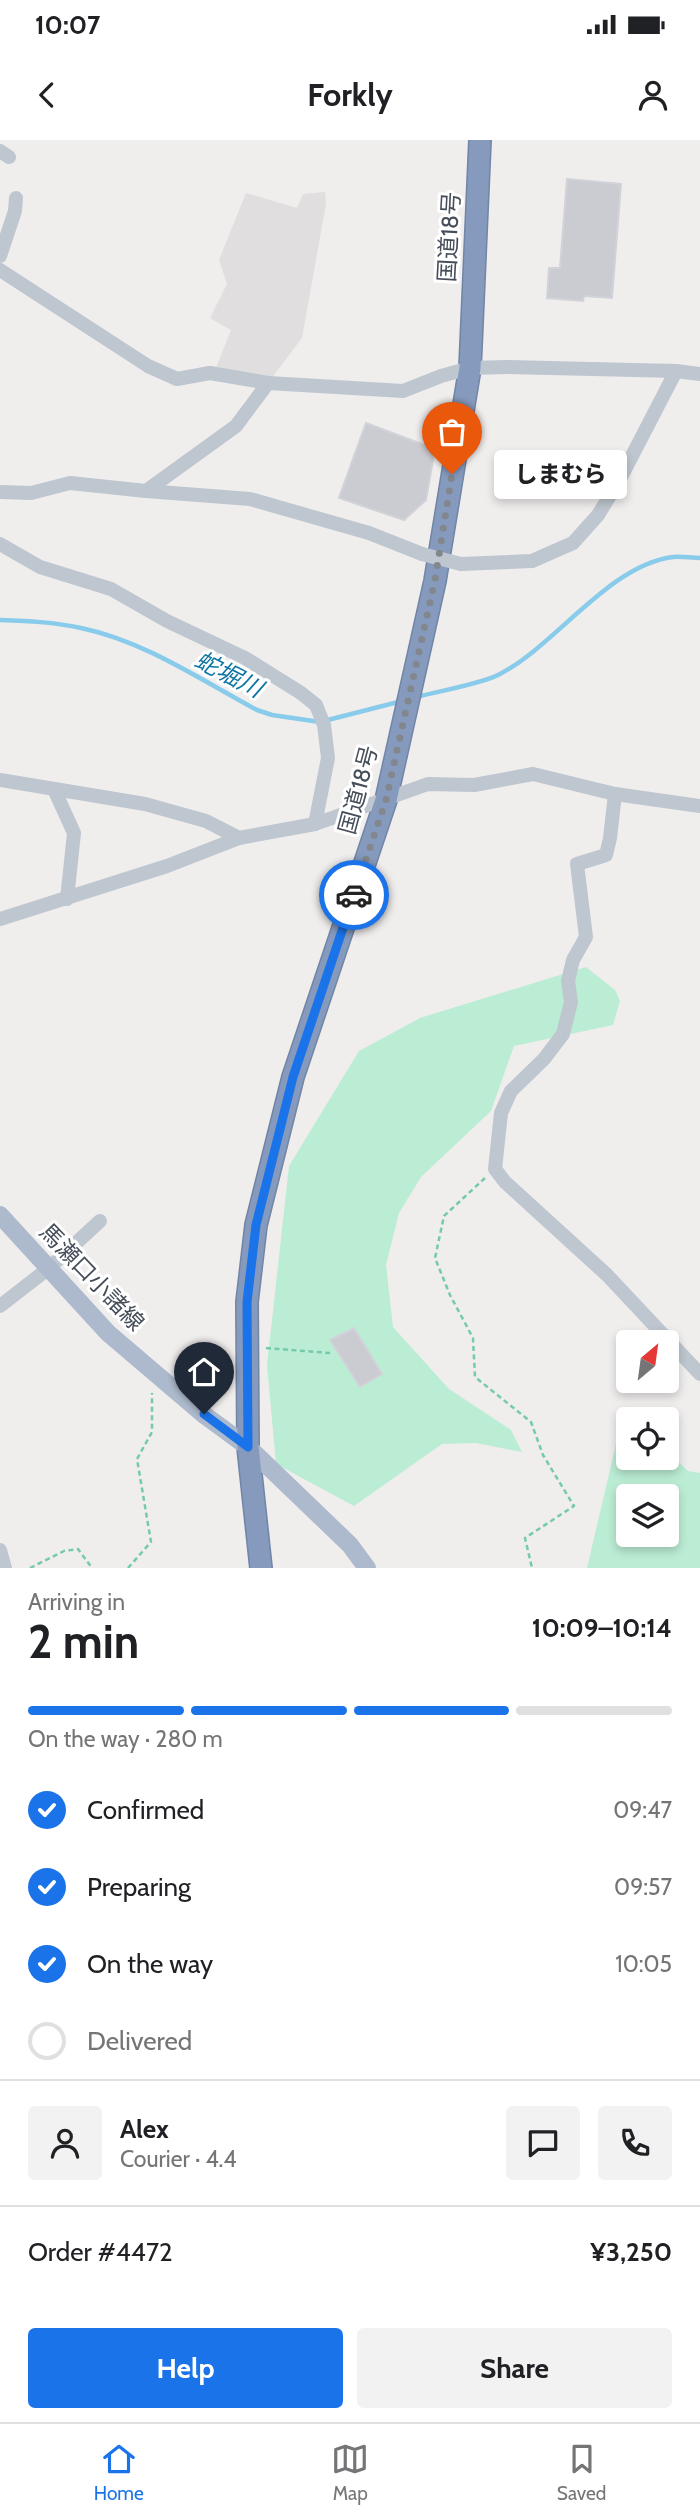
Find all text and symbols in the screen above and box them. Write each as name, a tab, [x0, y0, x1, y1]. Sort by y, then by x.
text: 10:07	[35, 9, 100, 41]
text: Forkly	[307, 75, 393, 114]
icon: back	[28, 76, 66, 114]
icon: person	[634, 76, 672, 114]
street label: 国道18号	[433, 191, 465, 283]
pin	[422, 402, 482, 474]
icon: bag	[433, 413, 471, 451]
callout: しまむら	[494, 450, 627, 498]
text: しまむら	[515, 460, 607, 488]
water label: 蛇堀川	[190, 645, 270, 705]
street label: 国道18号	[333, 743, 383, 837]
courier	[319, 860, 389, 930]
icon: car	[335, 876, 373, 914]
street label: 馬瀬口小諸線	[34, 1218, 150, 1336]
north arrow	[616, 1330, 679, 1393]
map controls	[616, 1330, 679, 1547]
pin	[174, 1342, 234, 1414]
icon: home	[185, 1353, 223, 1391]
button: locate	[616, 1407, 679, 1470]
button: layers	[616, 1484, 679, 1547]
text: Arriving in	[28, 1588, 125, 1616]
text: 10:09–10:14	[532, 1612, 672, 1644]
text: 2 min	[28, 1614, 139, 1670]
text: On the way · 280 m	[28, 1725, 223, 1753]
icon: check	[28, 1791, 66, 1829]
text: Confirmed	[87, 1794, 204, 1826]
text: 09:47	[613, 1796, 672, 1824]
icon: check	[28, 1868, 66, 1906]
text: Preparing	[87, 1871, 191, 1903]
text: 09:57	[614, 1873, 672, 1901]
icon: check	[28, 1945, 66, 1983]
text: On the way	[87, 1948, 213, 1980]
text: 10:05	[615, 1950, 672, 1978]
text: Delivered	[87, 2025, 192, 2057]
button: person	[28, 2106, 102, 2180]
button: chat	[506, 2106, 580, 2180]
button: phone	[598, 2106, 672, 2180]
text: Alex	[120, 2113, 169, 2145]
text: Courier · 4.4	[120, 2145, 237, 2173]
text: Order #4472	[28, 2236, 173, 2268]
text: ¥3,250	[590, 2236, 672, 2268]
button: Help	[28, 2328, 343, 2408]
button: Share	[357, 2328, 672, 2408]
tab: Home	[94, 2440, 144, 2505]
tab: Map	[331, 2440, 369, 2505]
tab: Saved	[557, 2440, 606, 2505]

